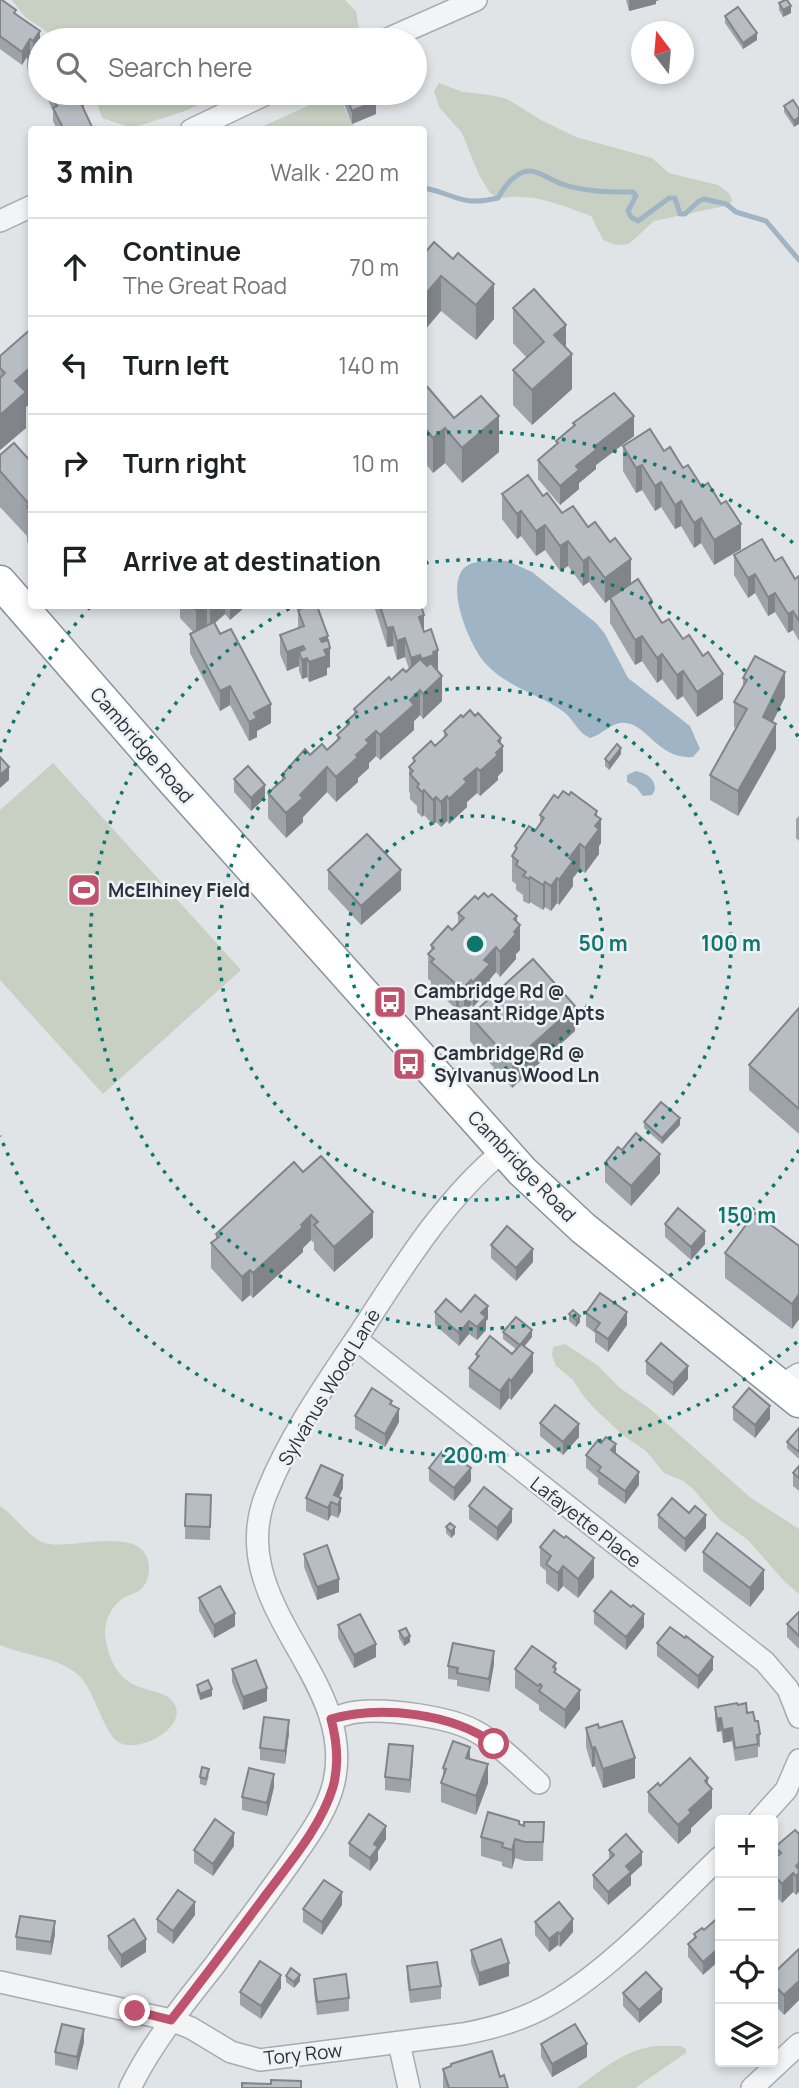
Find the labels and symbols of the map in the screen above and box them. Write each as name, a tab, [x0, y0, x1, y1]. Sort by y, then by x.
north arrow	[631, 21, 694, 84]
street label: Cambridge Road	[85, 682, 199, 808]
sports icon: McElhiney Field	[65, 871, 103, 909]
place label: McElhiney Field	[108, 877, 250, 903]
text: 50 m	[578, 929, 628, 957]
text: 100 m	[701, 929, 761, 957]
centre of rings	[463, 932, 487, 956]
place label: Cambridge Rd @ Pheasant Ridge Apts	[414, 978, 605, 1026]
bus stop icon: Cambridge Rd @ Pheasant Ridge Apts	[371, 983, 409, 1021]
place label: Cambridge Rd @ Sylvanus Wood Ln	[434, 1040, 599, 1088]
bus stop icon: Cambridge Rd @ Sylvanus Wood Ln	[390, 1045, 428, 1083]
street label: Cambridge Road	[462, 1105, 582, 1227]
text: 150 m	[718, 1201, 776, 1229]
street label: Sylvanus Wood Lane	[272, 1304, 386, 1470]
text: 200 m	[443, 1441, 507, 1469]
street label: Lafayette Place	[525, 1470, 647, 1574]
route start	[478, 1728, 509, 1759]
route end	[119, 1995, 150, 2026]
street label: Tory Row	[262, 2037, 344, 2071]

